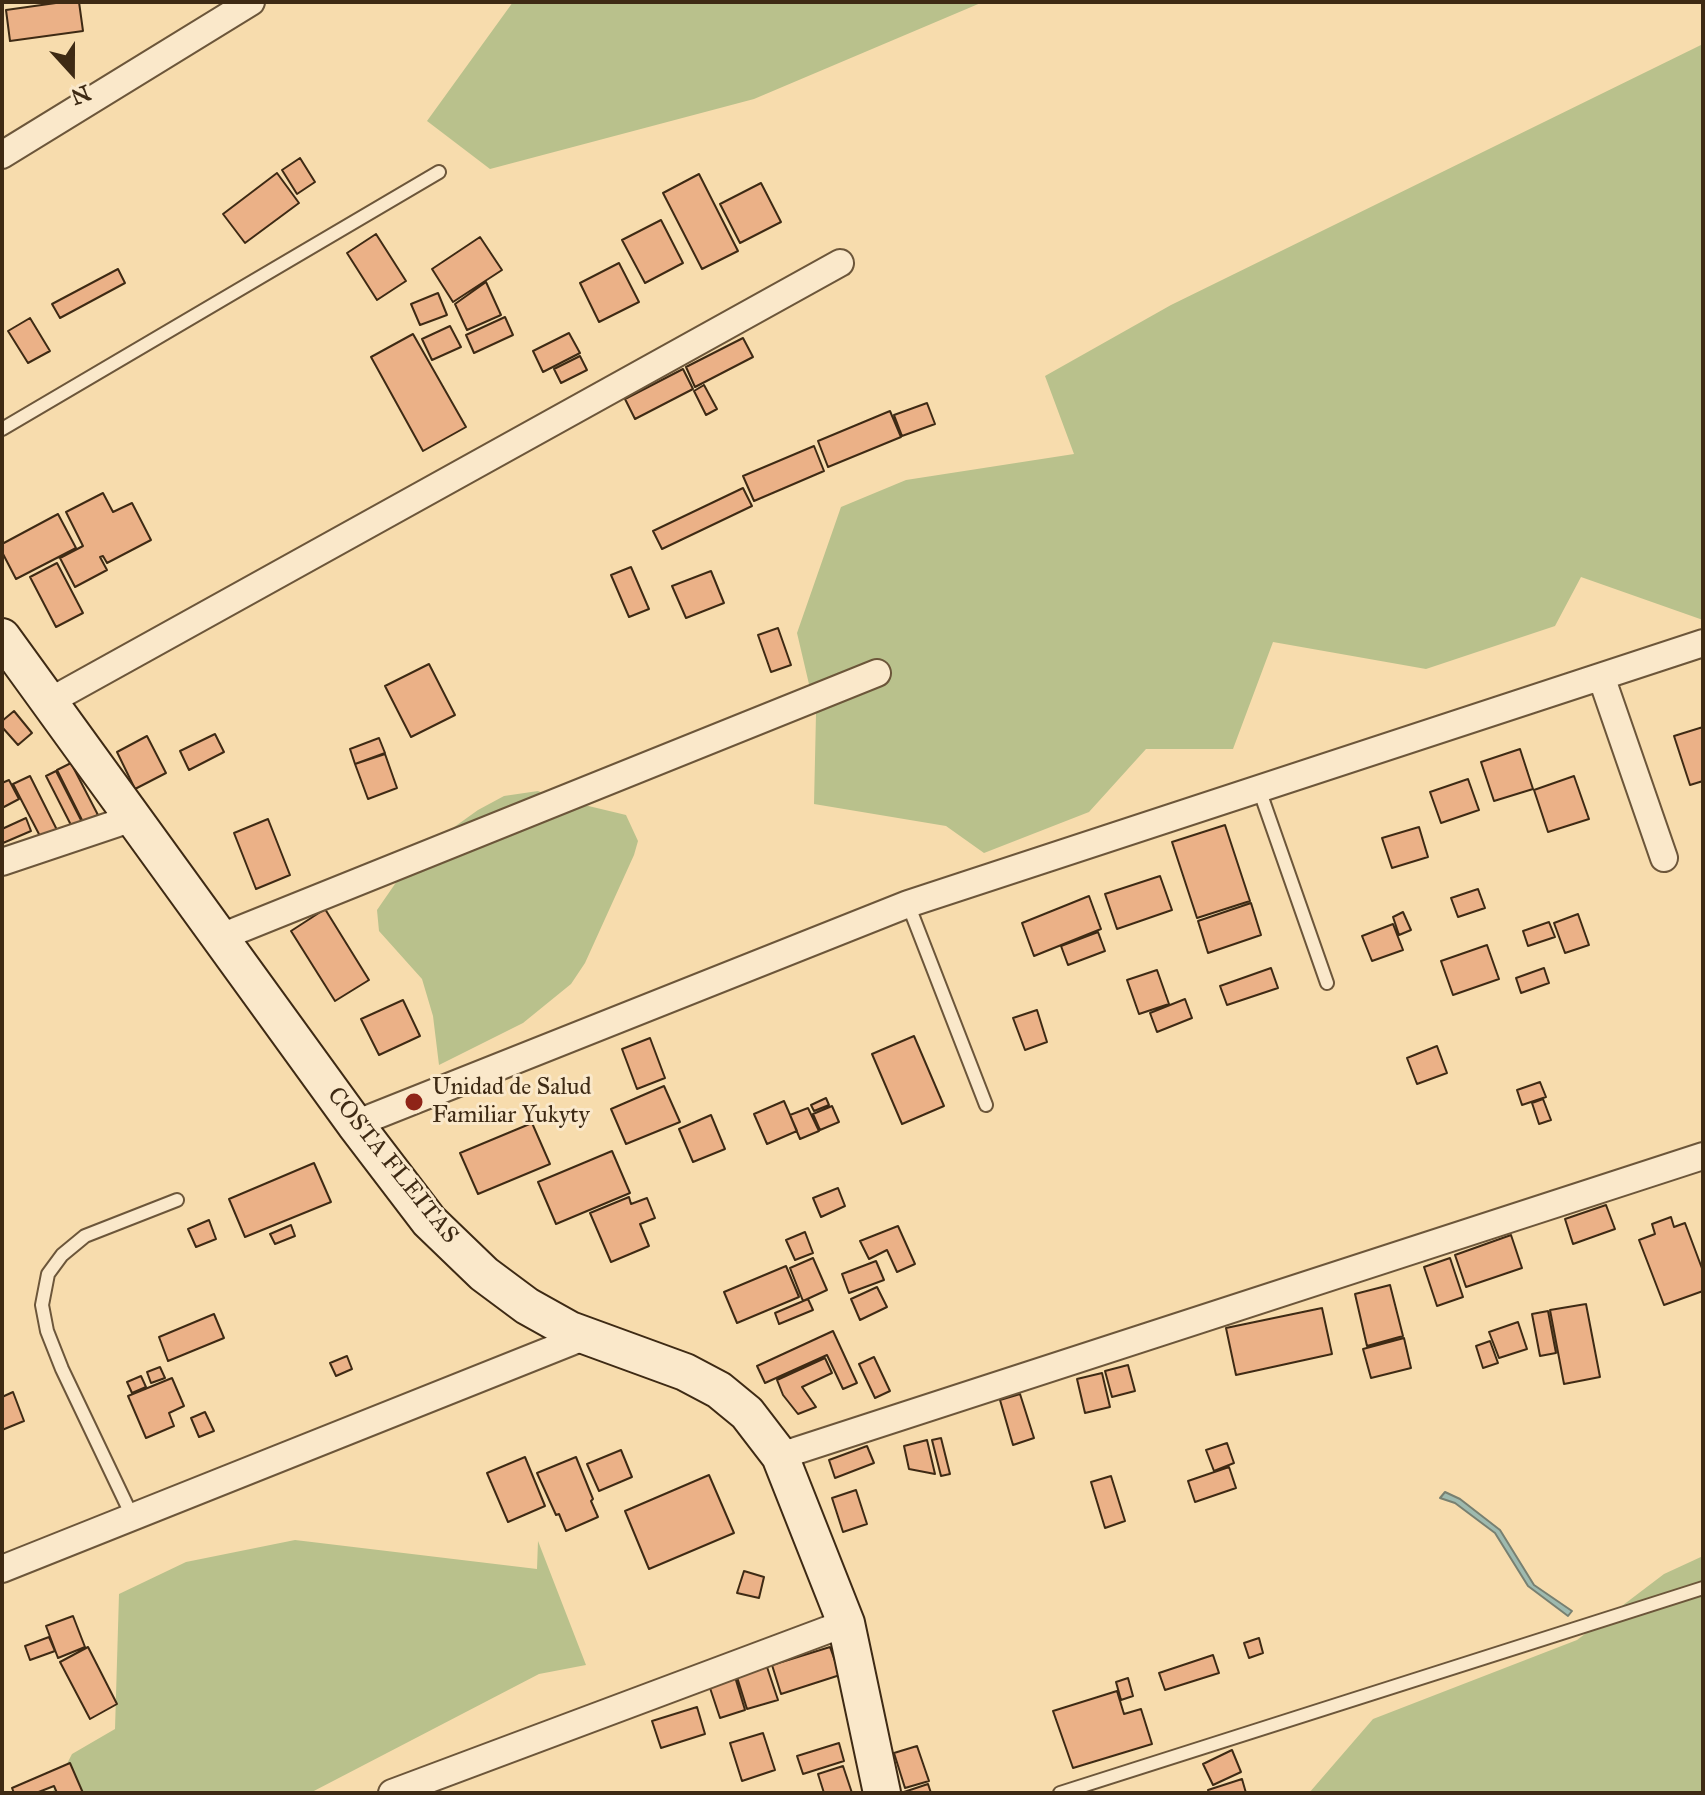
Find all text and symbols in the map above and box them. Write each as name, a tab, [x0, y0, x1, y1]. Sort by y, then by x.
north arrow	[32, 32, 112, 112]
text: N	[67, 79, 94, 111]
place label: Unidad de Salud Familiar Yukyty	[432, 1074, 592, 1130]
street label: COSTA FLEITAS	[320, 1082, 464, 1250]
marker: Unidad de Salud Familiar Yukyty	[403, 1091, 425, 1113]

